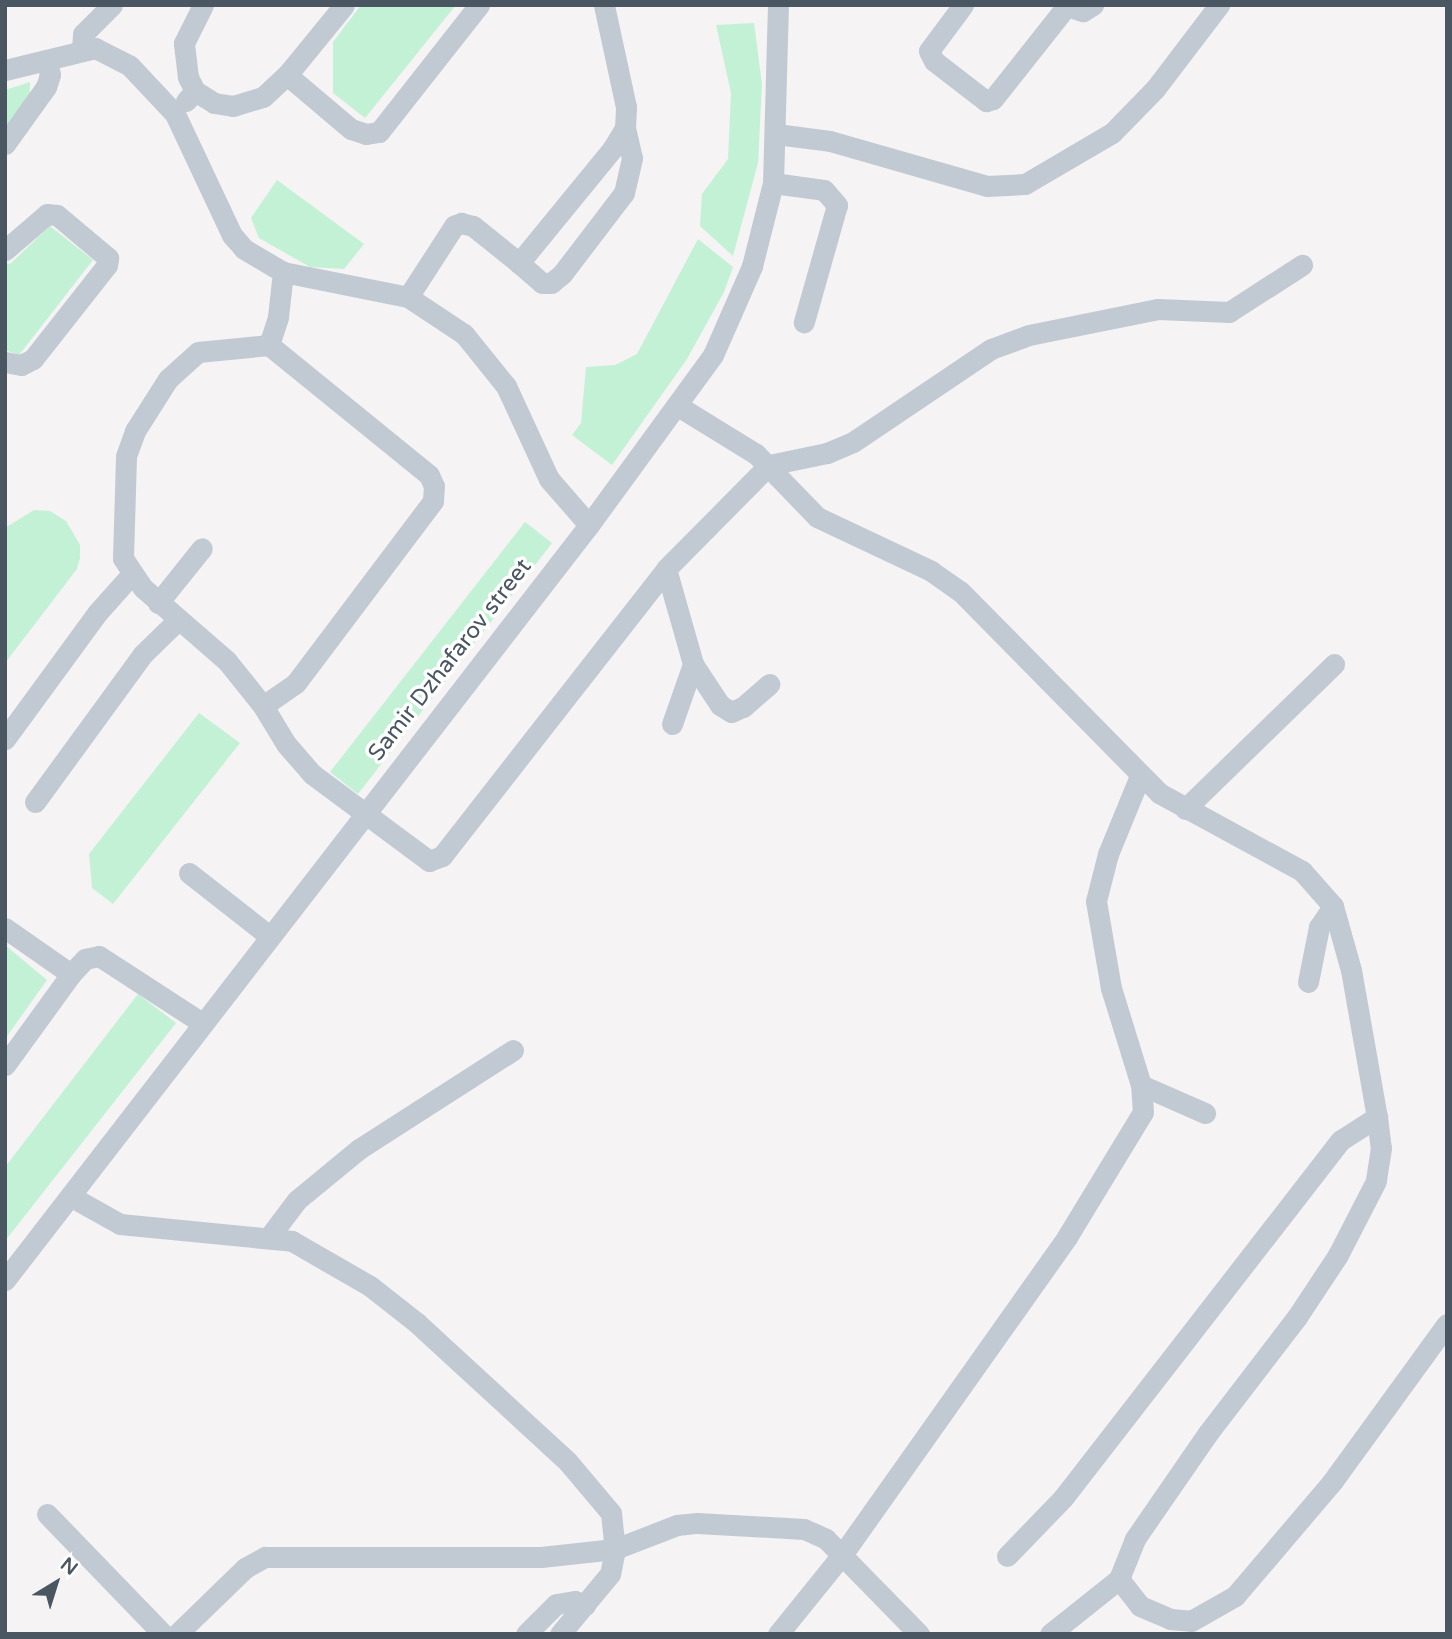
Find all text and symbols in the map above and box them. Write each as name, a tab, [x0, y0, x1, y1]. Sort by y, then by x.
street label: Samir Dzhafarov street	[363, 553, 537, 767]
north arrow	[21, 1548, 91, 1618]
text: N	[56, 1553, 82, 1580]

